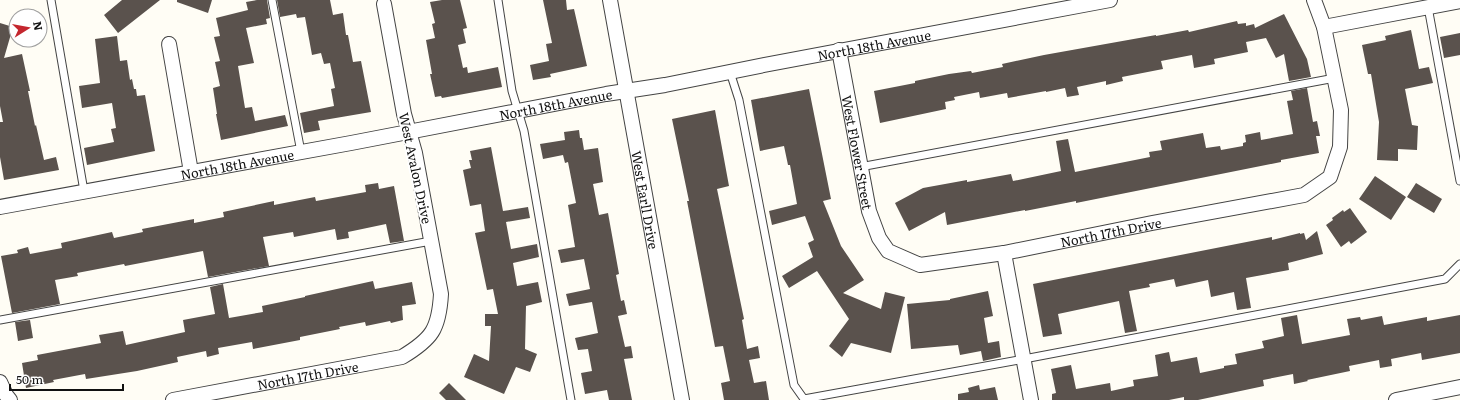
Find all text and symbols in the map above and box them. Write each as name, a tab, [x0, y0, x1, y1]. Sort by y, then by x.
north arrow	[8, 8, 48, 48]
text: N	[30, 20, 48, 32]
street label: North 18th Avenue	[816, 24, 932, 64]
street label: North 18th Avenue	[497, 84, 614, 124]
street label: West Flower Street	[838, 93, 878, 212]
street label: West Avalon Drive	[395, 111, 437, 226]
street label: North 18th Avenue	[179, 144, 296, 183]
street label: West Earll Drive	[628, 149, 664, 251]
street label: North 17th Drive	[1059, 212, 1163, 251]
street label: North 17th Drive	[256, 356, 360, 394]
scale bar	[10, 366, 123, 392]
text: 50 m	[16, 370, 43, 388]

